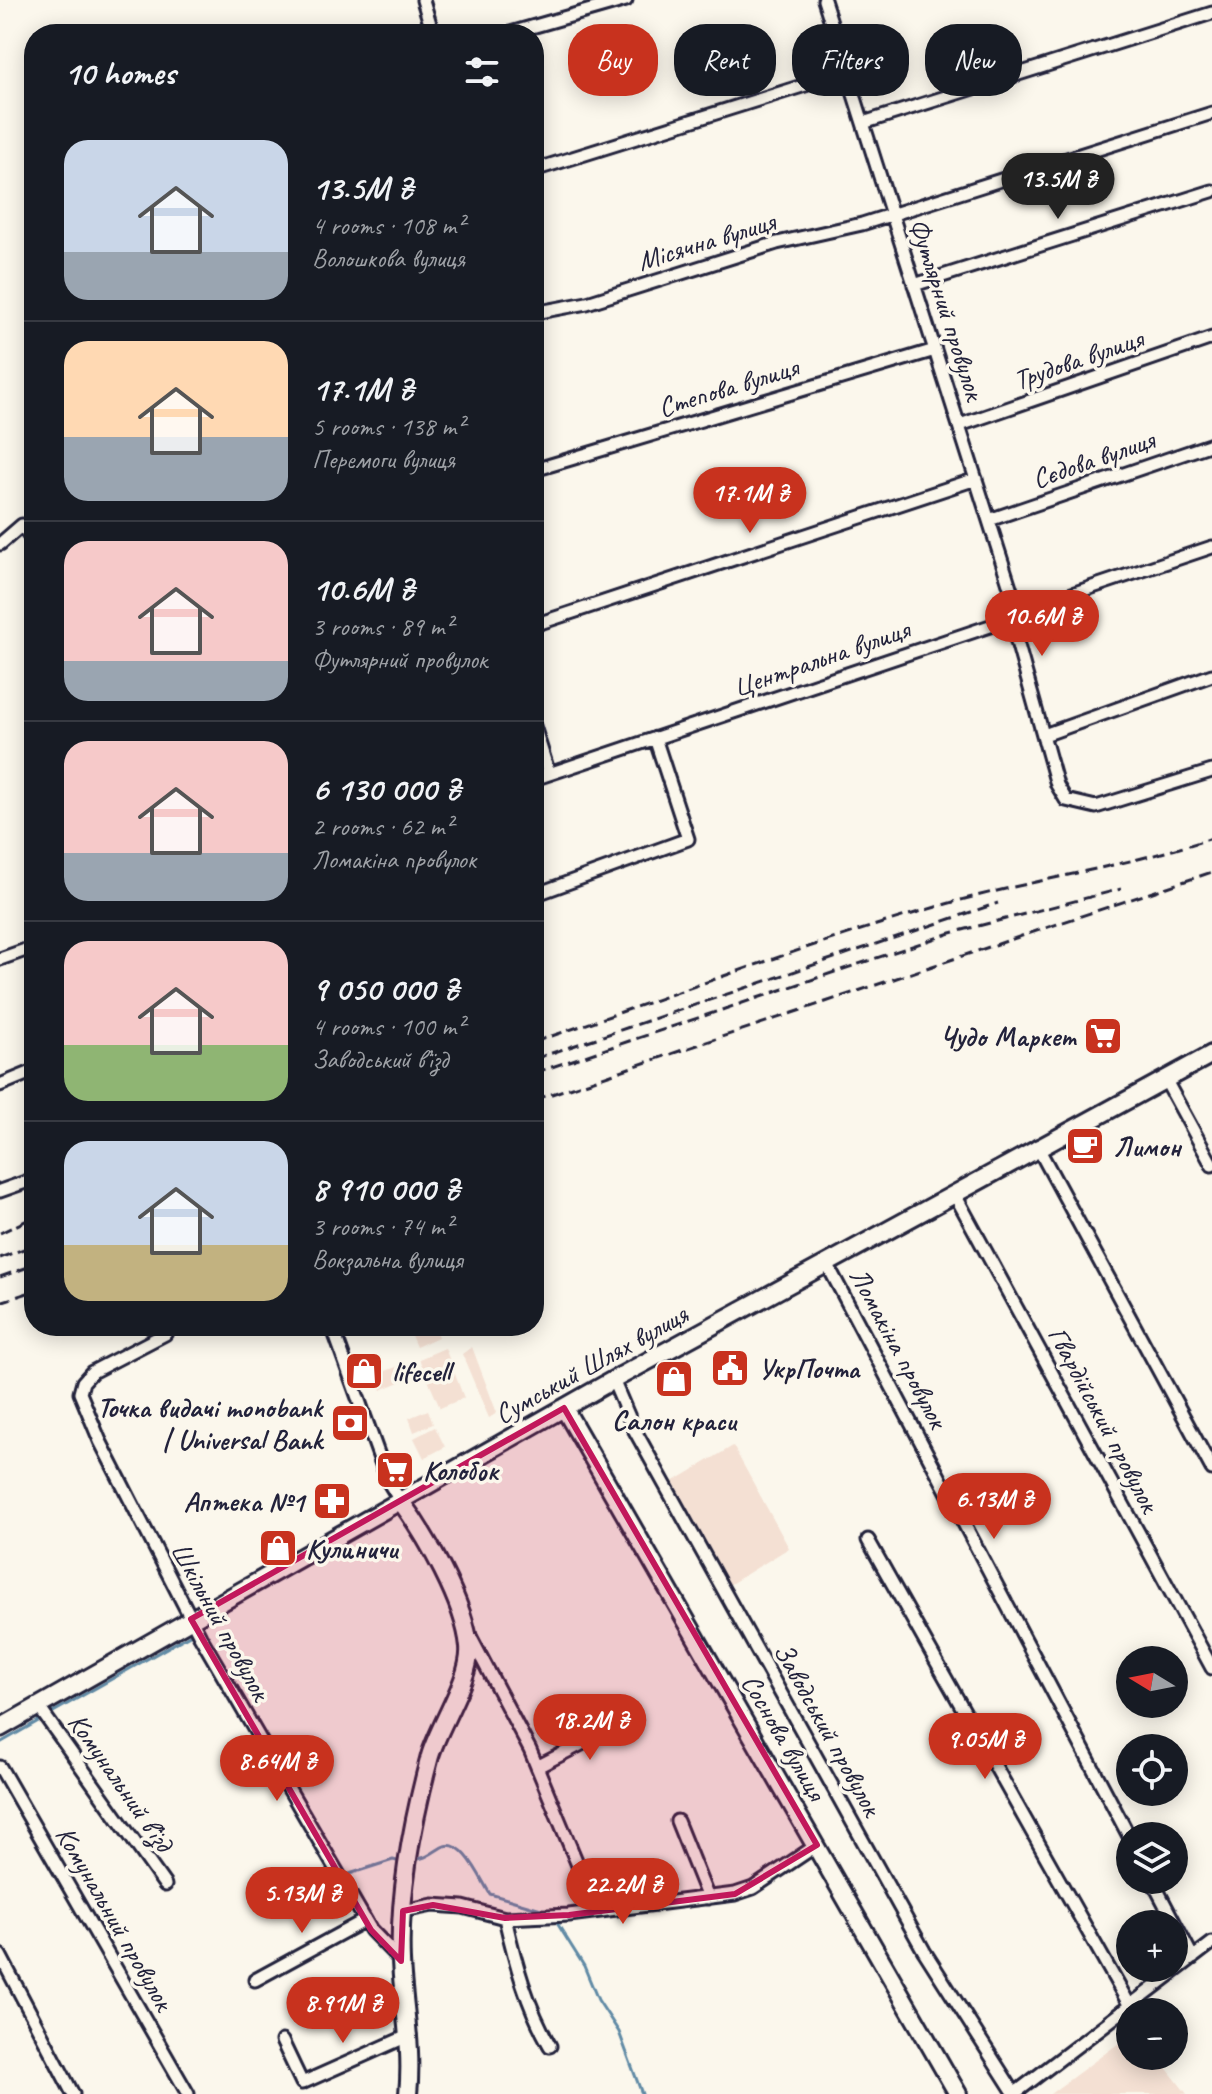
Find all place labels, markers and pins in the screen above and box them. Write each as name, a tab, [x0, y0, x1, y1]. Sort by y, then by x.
pin: 13.5M ₴	[984, 153, 1132, 221]
pin: 17.1M ₴	[676, 467, 824, 535]
pin: 10.6M ₴	[968, 590, 1116, 658]
supermarket icon: Чудо Маркет	[1082, 1015, 1124, 1057]
place label: Чудо Маркет	[940, 1019, 1077, 1054]
cafe icon: Лимон	[1064, 1125, 1106, 1167]
place label: Лимон	[1113, 1129, 1182, 1164]
public building icon: УкрПочта	[709, 1347, 751, 1389]
shop icon: lifecell	[343, 1350, 385, 1392]
place label: УкрПочта	[758, 1351, 861, 1386]
place label: lifecell	[392, 1354, 455, 1389]
shop icon: Салон краси	[653, 1358, 695, 1400]
place label: Точка видачі monobank | Universal Bank	[97, 1390, 325, 1457]
bank icon: Точка видачі monobank | Universal Bank	[329, 1402, 371, 1444]
place label: Салон краси	[612, 1403, 739, 1438]
supermarket icon: Колобок	[374, 1449, 416, 1491]
place label: Колобок	[423, 1453, 501, 1488]
pin: 6.13M ₴	[920, 1473, 1068, 1541]
pharmacy icon: Аптека №1	[311, 1480, 353, 1522]
place label: Аптека №1	[184, 1484, 307, 1519]
shop icon: Кулиничи	[257, 1527, 299, 1569]
place label: Кулиничи	[306, 1531, 400, 1566]
pin: 18.2M ₴	[516, 1694, 664, 1762]
pin: 9.05M ₴	[911, 1713, 1059, 1781]
pin: 8.64M ₴	[203, 1735, 351, 1803]
pin: 22.2M ₴	[549, 1858, 697, 1926]
pin: 5.13M ₴	[228, 1867, 376, 1935]
pin: 8.91M ₴	[269, 1977, 417, 2045]

